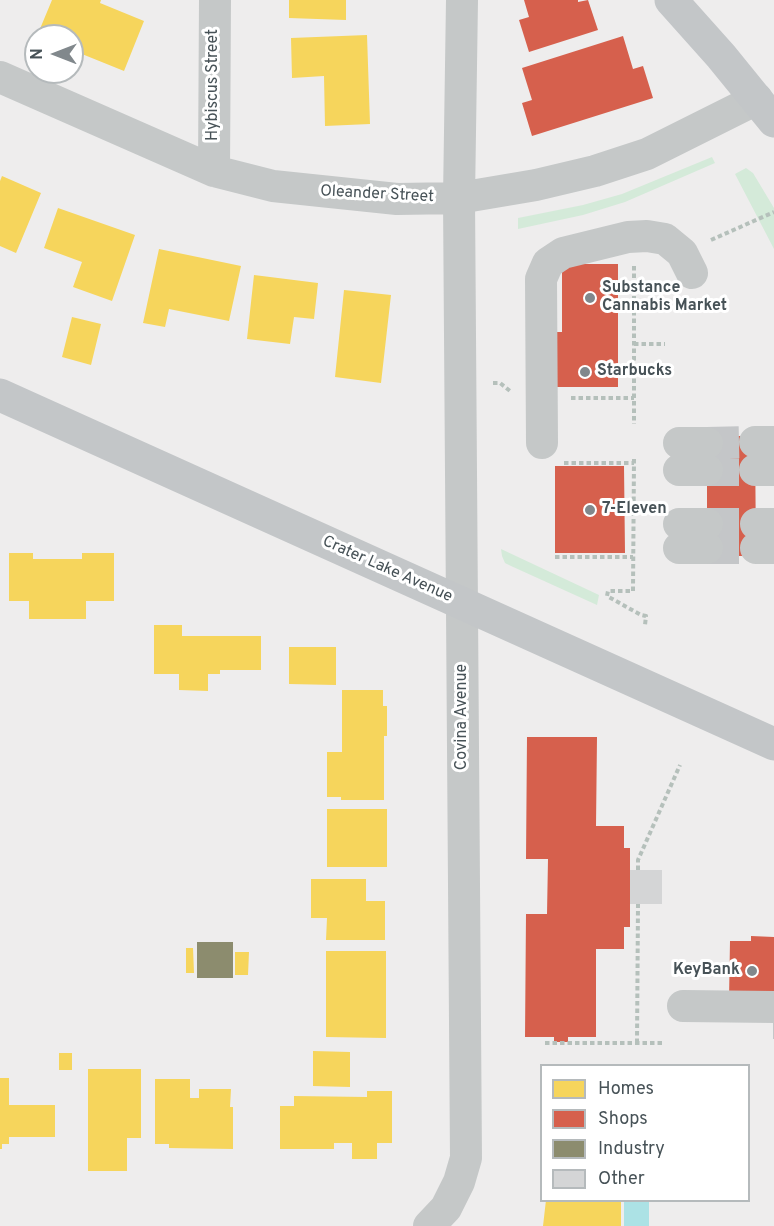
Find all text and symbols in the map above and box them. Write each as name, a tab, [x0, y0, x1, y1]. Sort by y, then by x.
north arrow	[24, 24, 84, 84]
street label: Hybiscus Street	[204, 29, 224, 141]
text: N	[28, 48, 48, 60]
street label: Oleander Street	[320, 182, 434, 208]
place label: Substance Cannabis Market	[602, 279, 727, 317]
marker: Substance Cannabis Market	[583, 291, 597, 305]
place label: Starbucks	[597, 362, 672, 382]
marker: Starbucks	[578, 365, 592, 379]
place label: 7-Eleven	[602, 500, 667, 520]
marker: 7-Eleven	[583, 503, 597, 517]
street label: Crater Lake Avenue	[319, 533, 455, 607]
street label: Covina Avenue	[453, 664, 473, 770]
place label: KeyBank	[673, 961, 740, 981]
marker: KeyBank	[745, 964, 759, 978]
legend	[540, 1064, 750, 1202]
text: Homes	[598, 1078, 654, 1101]
text: Shops	[598, 1108, 648, 1131]
text: Industry	[598, 1138, 665, 1161]
text: Other	[598, 1168, 645, 1191]

